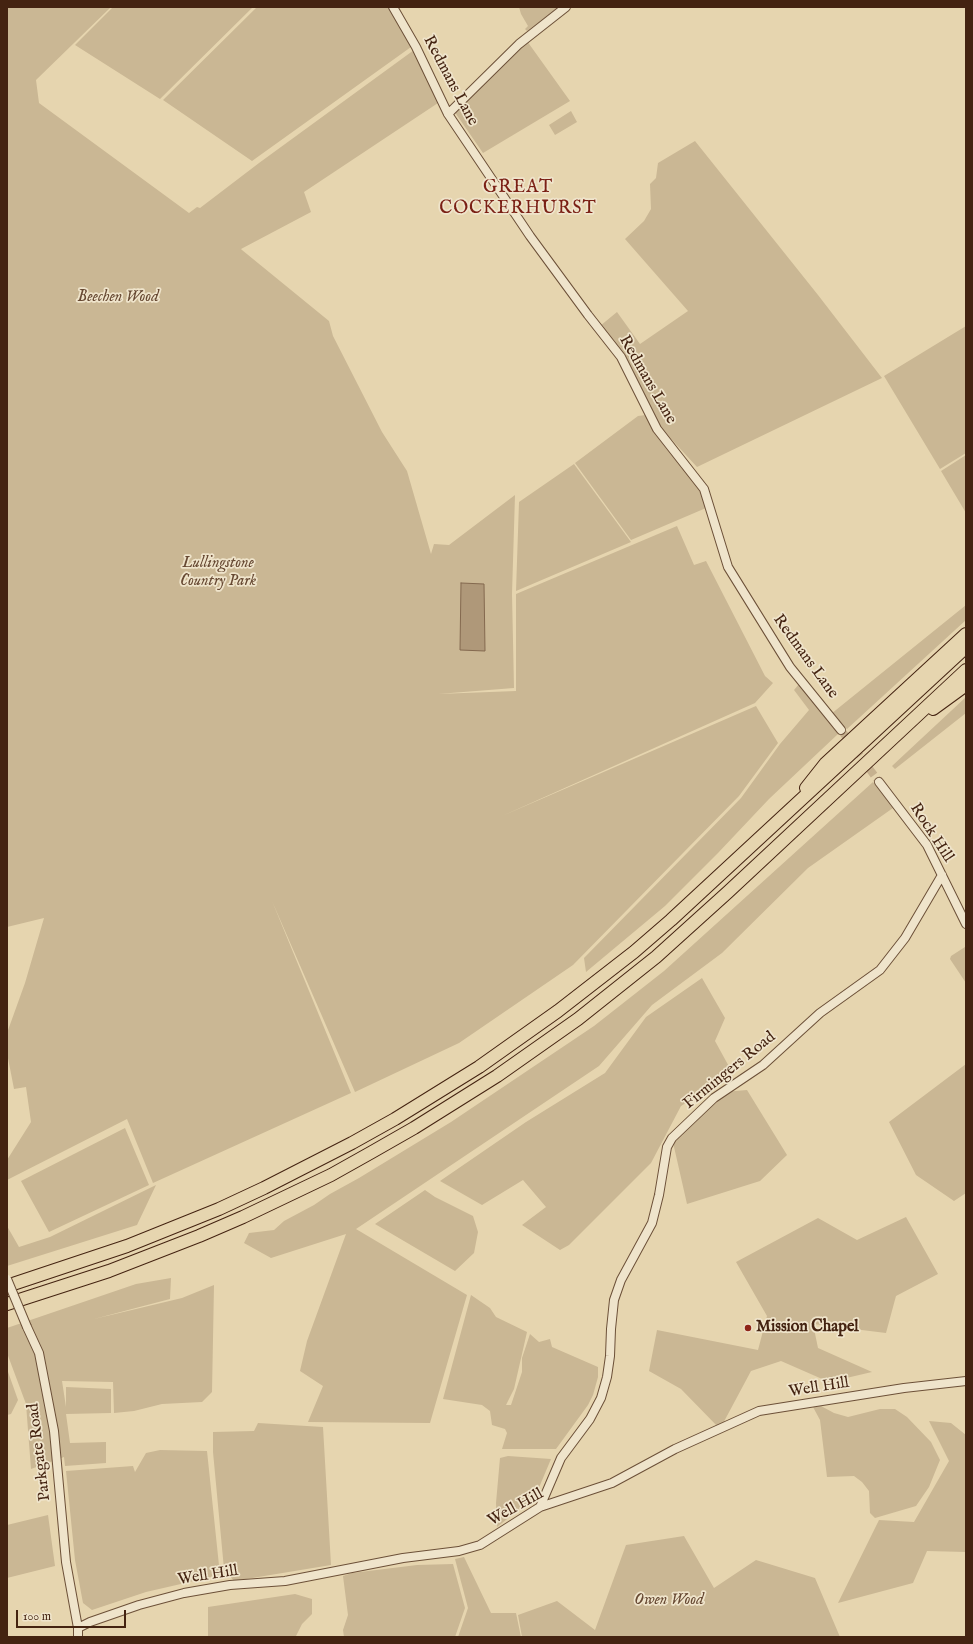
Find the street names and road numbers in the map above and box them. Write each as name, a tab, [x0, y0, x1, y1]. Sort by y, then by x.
street label: Redmans Lane	[418, 33, 482, 129]
street label: Redmans Lane	[614, 332, 680, 428]
street label: Redmans Lane	[768, 611, 842, 703]
street label: Rock Hill	[905, 800, 957, 866]
street label: Firmingers Road	[680, 1028, 780, 1114]
street label: Well Hill	[787, 1374, 851, 1402]
street label: Parkgate Road	[24, 1402, 56, 1502]
street label: Well Hill	[485, 1485, 547, 1531]
street label: Well Hill	[176, 1562, 240, 1590]

